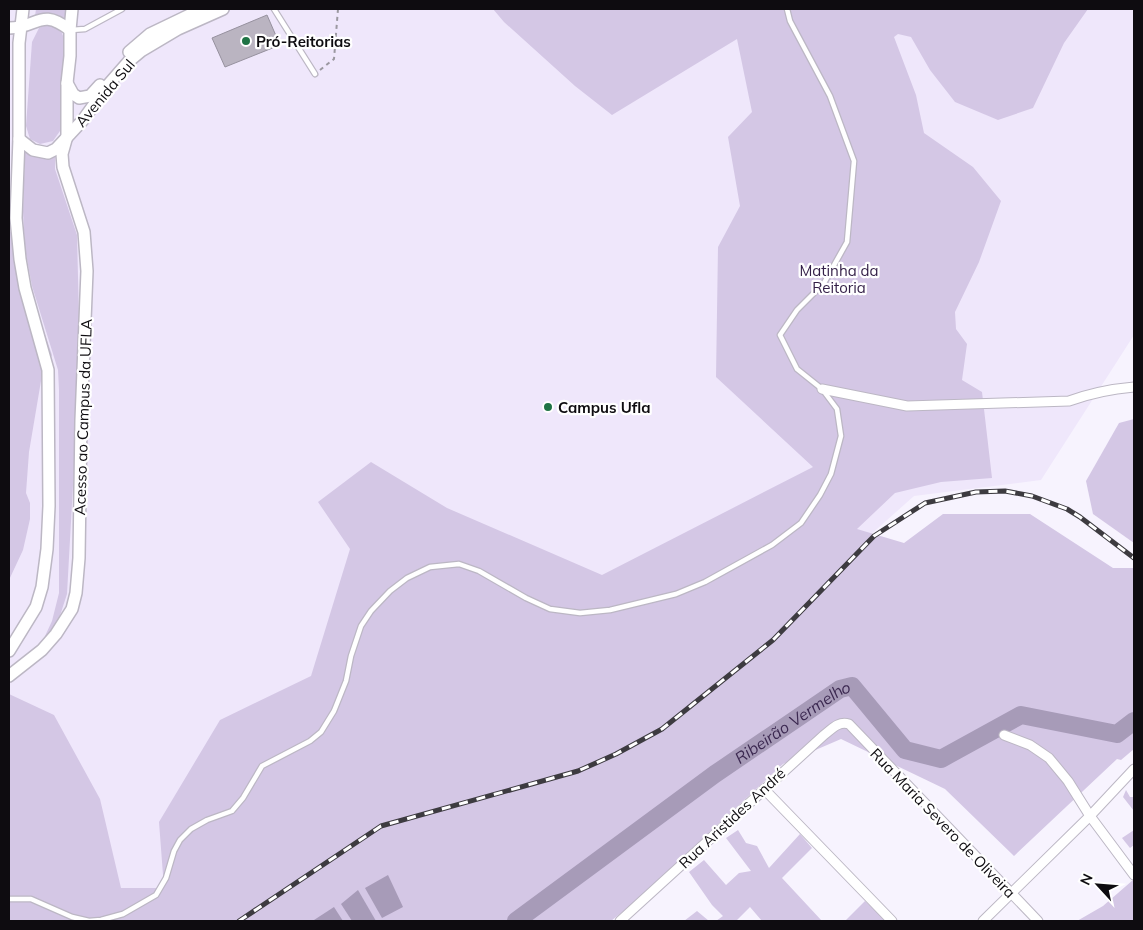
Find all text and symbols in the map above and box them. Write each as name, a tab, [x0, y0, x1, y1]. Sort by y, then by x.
place label: Pró-Reitorias	[256, 32, 351, 51]
marker: Pró-Reitorias	[240, 35, 252, 47]
street label: Avenida Sul	[71, 55, 139, 131]
park label: Matinha da Reitoria	[799, 261, 879, 297]
street label: Acesso ao Campus da UFLA	[70, 318, 96, 516]
place label: Campus Ufla	[558, 398, 650, 417]
marker: Campus Ufla	[542, 401, 554, 413]
water label: Ribeirão Vermelho	[731, 677, 852, 768]
street label: Rua Maria Severo de Oliveira	[866, 744, 1020, 902]
street label: Rua Aristides André	[675, 764, 789, 872]
north arrow	[1073, 860, 1123, 910]
text: N	[1076, 871, 1097, 888]

